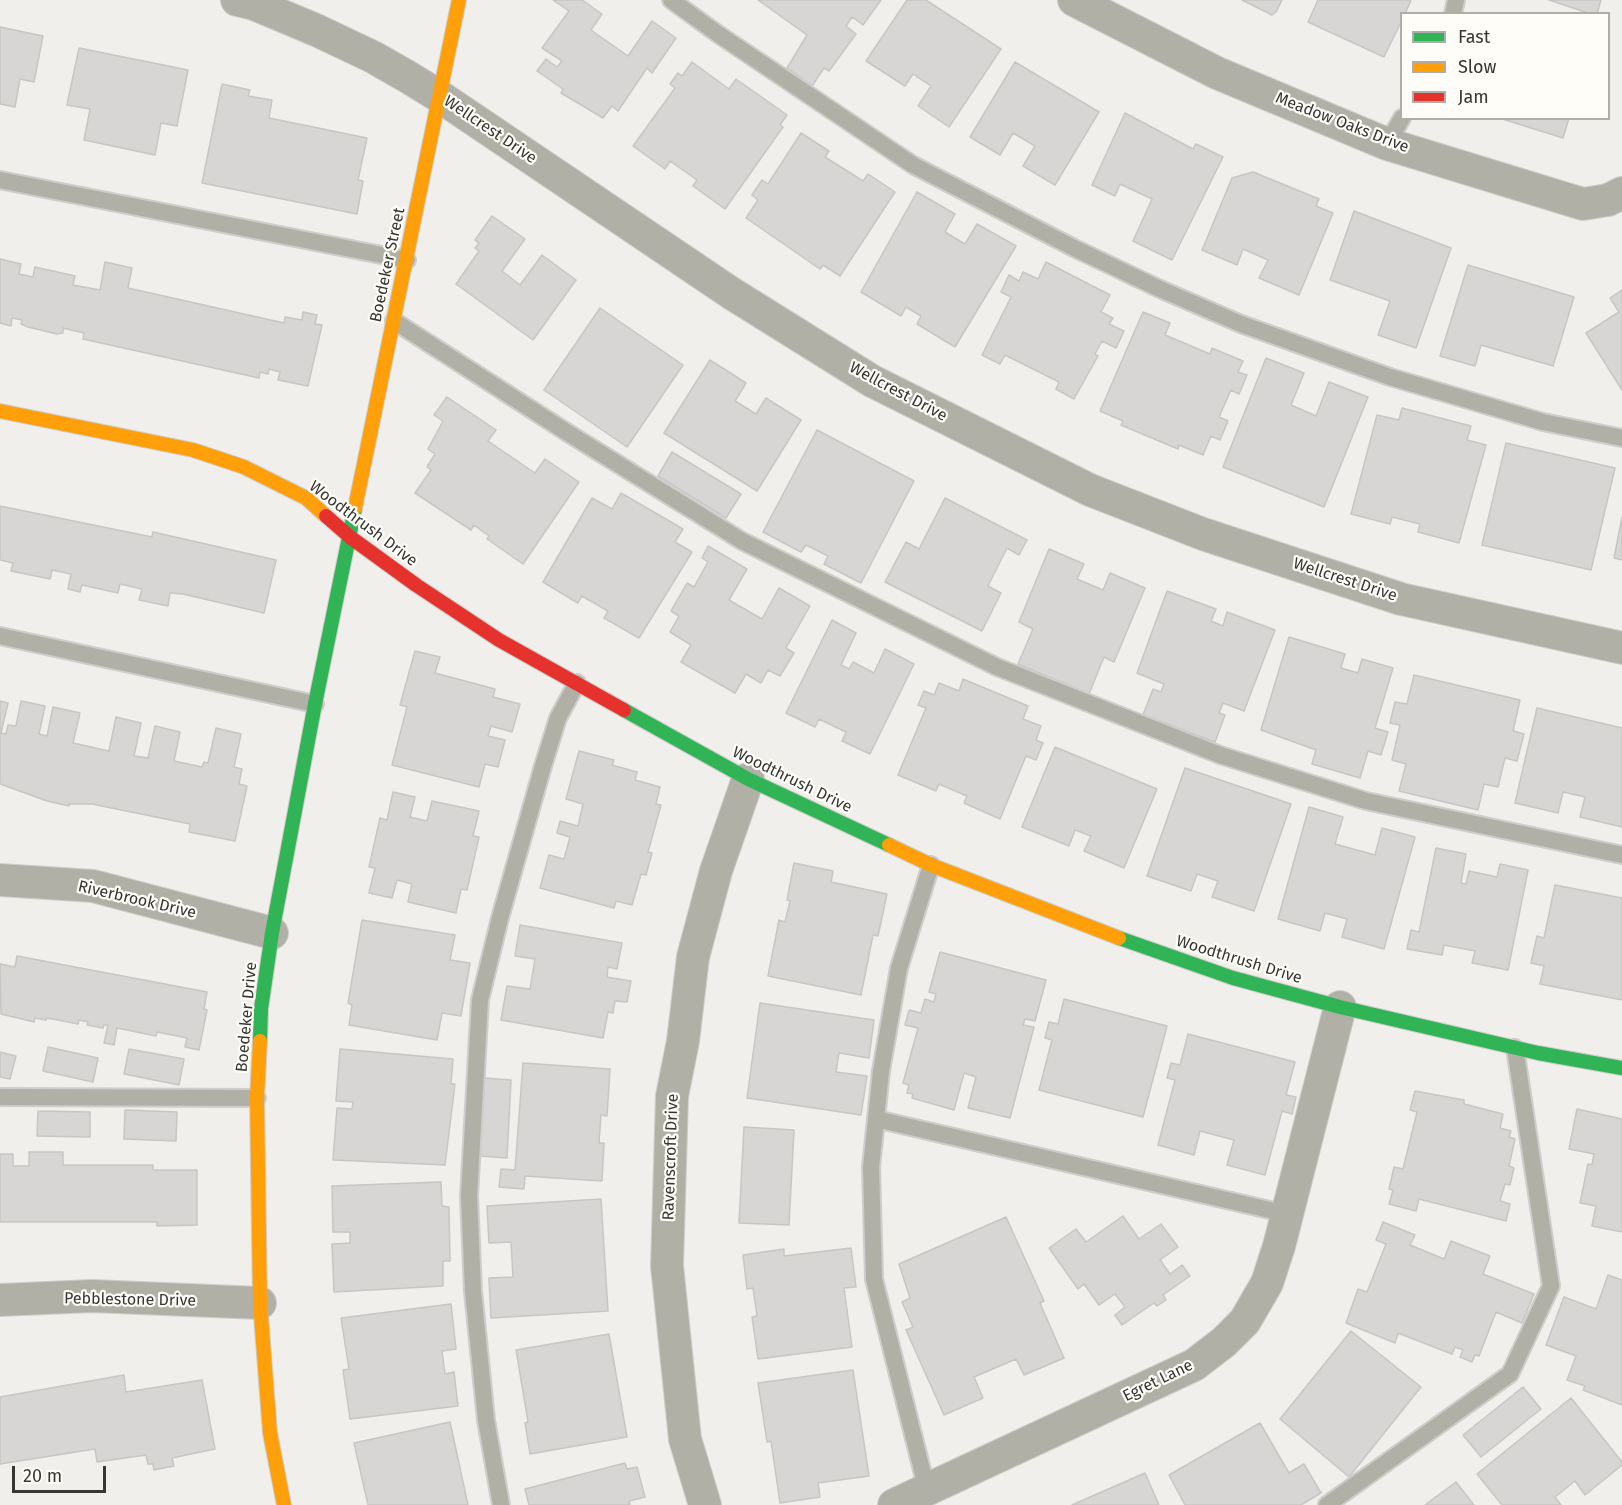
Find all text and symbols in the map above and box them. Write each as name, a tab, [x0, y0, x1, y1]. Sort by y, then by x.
legend	[1400, 12, 1610, 120]
text: Fast	[1458, 26, 1490, 48]
text: Slow	[1458, 56, 1496, 78]
text: Jam	[1458, 86, 1489, 108]
street label: Meadow Oaks Drive	[1273, 89, 1411, 157]
street label: Wellcrest Drive	[440, 92, 540, 168]
street label: Boedeker Street	[366, 206, 410, 324]
street label: Wellcrest Drive	[846, 358, 950, 426]
street label: Woodthrush Drive	[305, 477, 421, 571]
street label: Wellcrest Drive	[1291, 554, 1399, 606]
street label: Woodthrush Drive	[729, 743, 855, 817]
street label: Riverbrook Drive	[76, 877, 198, 923]
street label: Woodthrush Drive	[1174, 932, 1304, 988]
street label: Boedeker Drive	[233, 961, 261, 1073]
street label: Ravenscroft Drive	[659, 1093, 683, 1221]
street label: Pebblestone Drive	[64, 1289, 196, 1311]
street label: Egret Lane	[1120, 1356, 1196, 1406]
scale bar	[15, 1454, 110, 1492]
text: 20 m	[23, 1465, 62, 1487]

